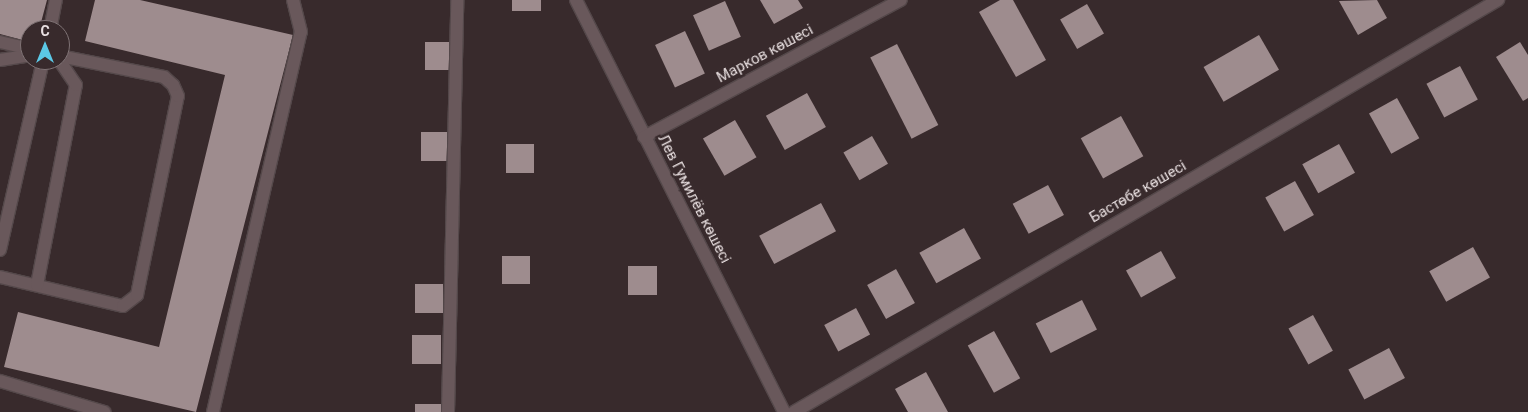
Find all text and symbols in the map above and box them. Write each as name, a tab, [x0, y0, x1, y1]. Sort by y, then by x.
north arrow	[20, 20, 70, 70]
street label: Марков көшесі	[714, 21, 816, 87]
text: С	[40, 23, 50, 39]
street label: Лев Гумилёв көшесі	[654, 132, 734, 266]
street label: Бастөбе көшесі	[1086, 157, 1190, 227]

